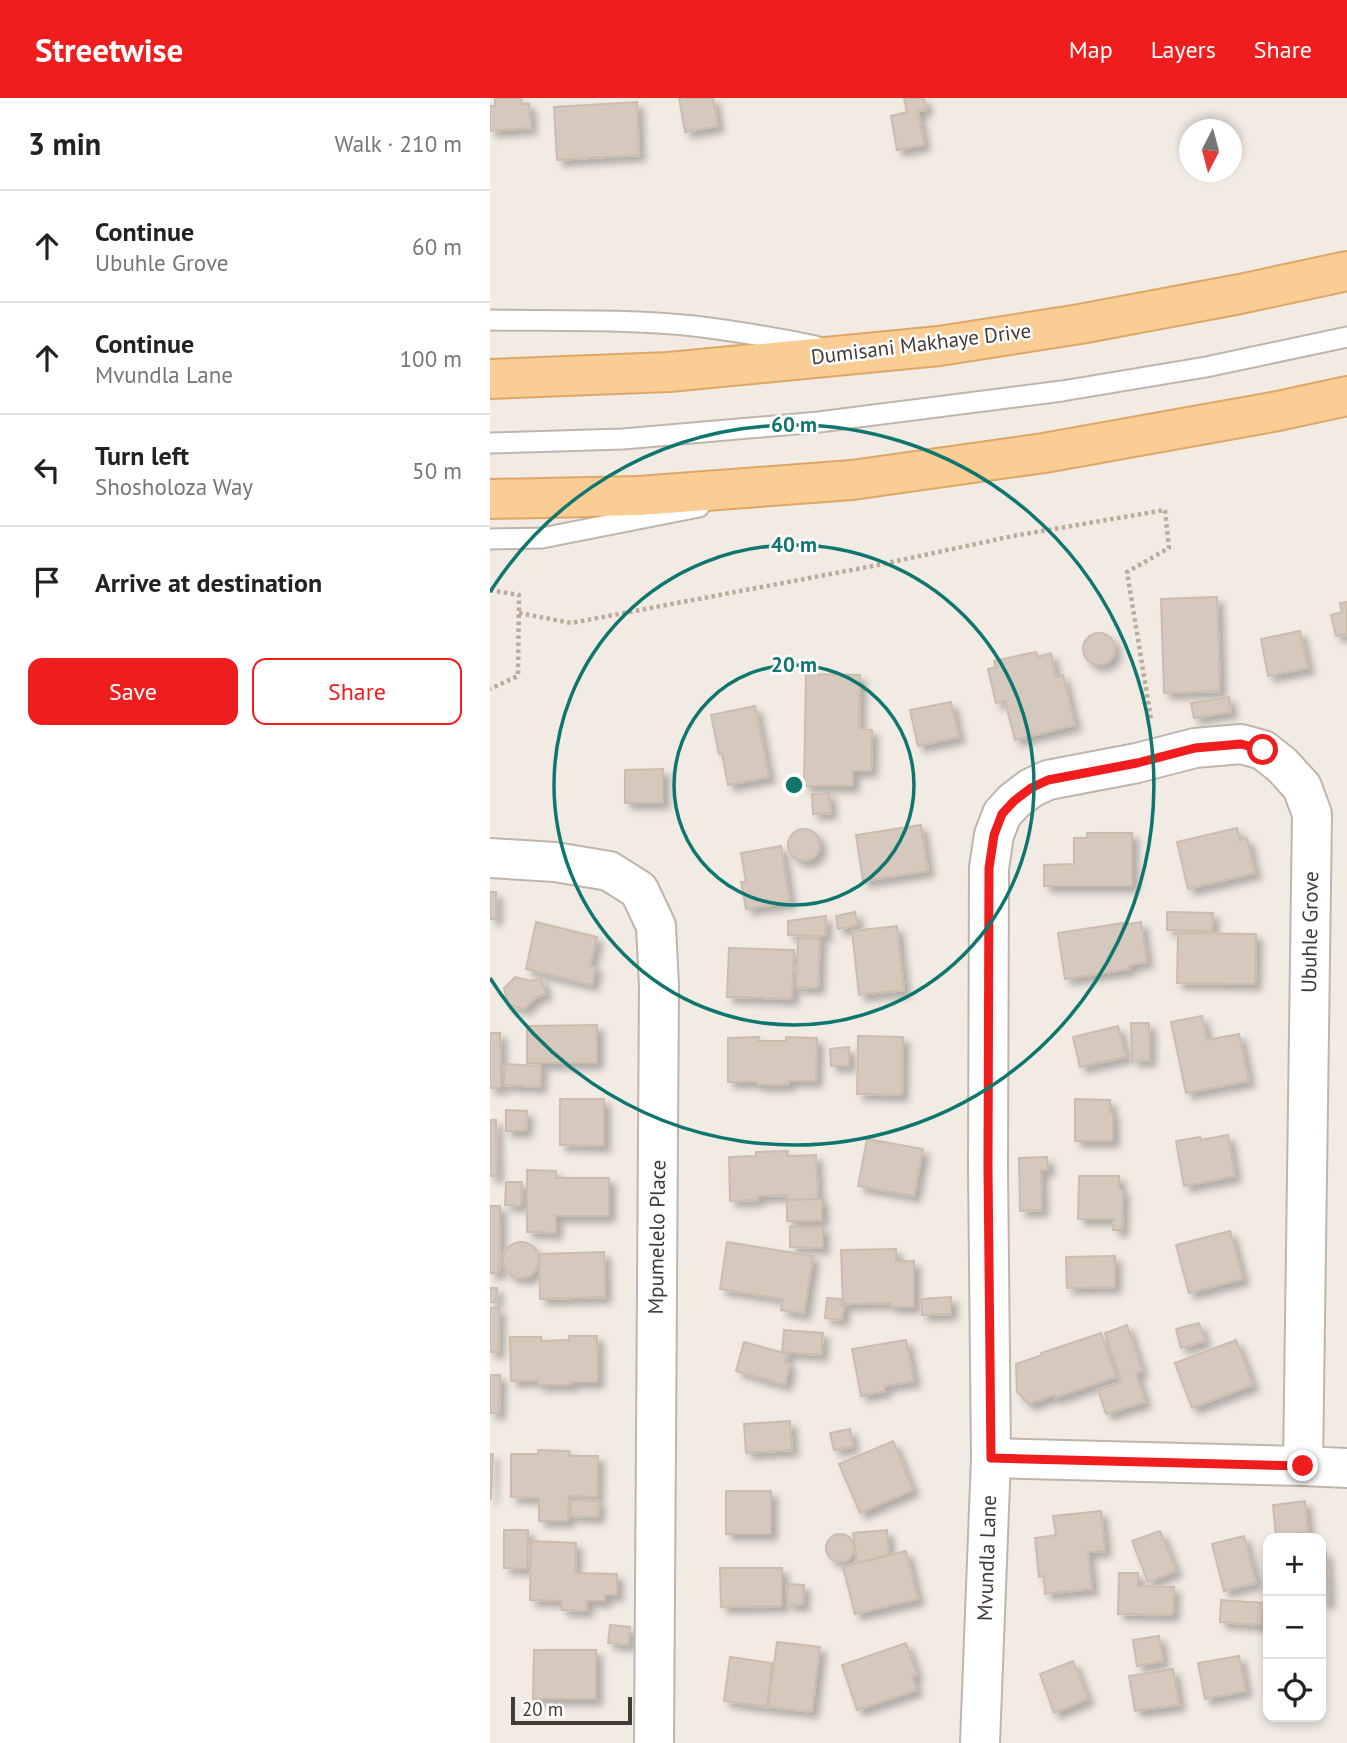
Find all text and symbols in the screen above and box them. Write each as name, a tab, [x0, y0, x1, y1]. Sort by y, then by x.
text: Streetwise	[35, 28, 183, 71]
text: Map	[1069, 34, 1113, 65]
text: Layers	[1151, 34, 1216, 65]
text: Share	[1254, 34, 1312, 65]
north arrow	[1179, 119, 1242, 182]
text: 3 min	[28, 124, 101, 163]
text: Walk · 210 m	[335, 129, 462, 158]
text: Continue	[95, 215, 194, 248]
icon: ahead	[28, 227, 66, 265]
text: 60 m	[412, 232, 462, 261]
text: Ubuhle Grove	[95, 248, 228, 277]
street label: Dumisani Makhaye Drive	[809, 317, 1033, 370]
text: Continue	[95, 327, 194, 360]
icon: ahead	[28, 339, 66, 377]
text: 100 m	[400, 344, 462, 373]
text: Mvundla Lane	[95, 360, 233, 389]
text: 60 m	[771, 411, 817, 438]
text: Turn left	[95, 439, 189, 472]
icon: left	[28, 451, 66, 489]
text: 50 m	[412, 456, 462, 485]
text: Shosholoza Way	[95, 472, 253, 501]
text: 40 m	[771, 531, 817, 558]
icon: arrive	[28, 563, 66, 601]
text: Arrive at destination	[95, 566, 322, 599]
text: 20 m	[771, 651, 817, 678]
button: Save	[28, 658, 238, 725]
button: Share	[252, 658, 462, 725]
route start	[1247, 734, 1278, 765]
centre of rings	[782, 773, 806, 797]
street label: Ubuhle Grove	[1295, 871, 1324, 993]
street label: Mpumelelo Place	[642, 1159, 671, 1315]
route end	[1287, 1450, 1318, 1481]
street label: Mvundla Lane	[971, 1495, 1002, 1621]
map controls	[1263, 1533, 1326, 1722]
button: +	[1263, 1533, 1326, 1596]
button: −	[1263, 1596, 1326, 1659]
button: locate	[1263, 1659, 1326, 1722]
scale bar	[511, 1694, 632, 1726]
text: 20 m	[522, 1697, 563, 1721]

